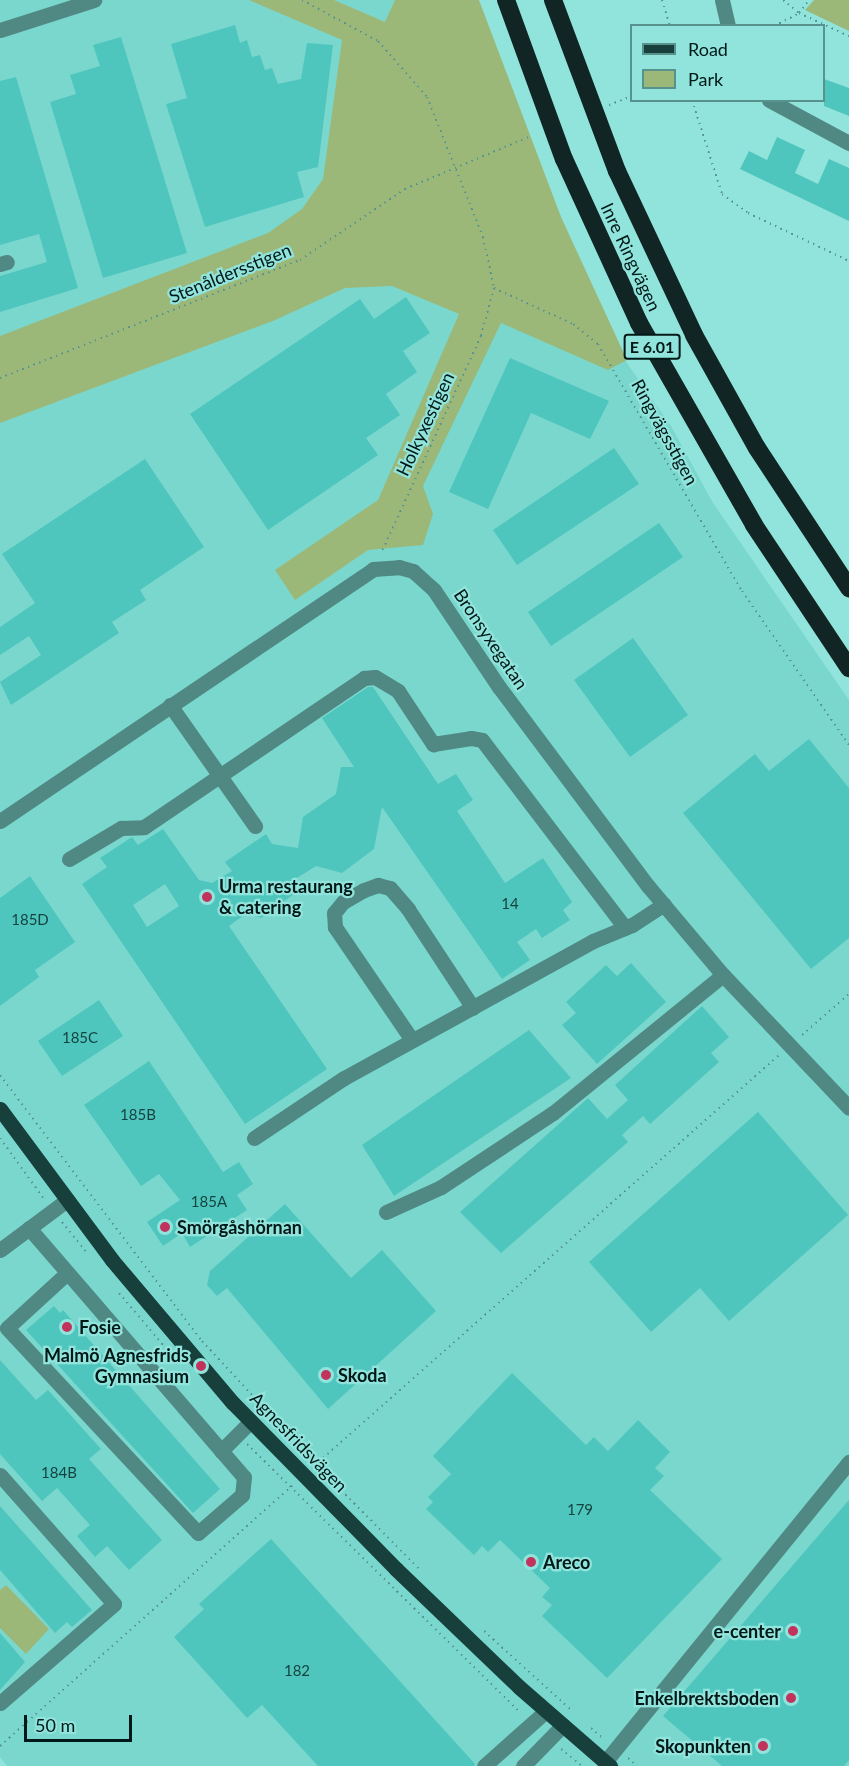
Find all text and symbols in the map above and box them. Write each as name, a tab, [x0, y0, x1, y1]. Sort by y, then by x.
legend	[630, 24, 825, 102]
text: Road	[688, 38, 728, 60]
text: Park	[688, 68, 723, 90]
street label: Inre Ringvägen	[597, 199, 665, 315]
street label: Stenåldersstigen	[166, 239, 294, 307]
road number: E 6.01	[624, 334, 680, 360]
street label: Holkyxestigen	[392, 369, 458, 479]
street label: Ringvägsstigen	[627, 375, 703, 489]
street label: Bronsyxegatan	[449, 585, 533, 693]
place label: Urma restaurang & catering	[219, 876, 353, 918]
marker: Urma restaurang & catering	[200, 890, 214, 904]
house number: 14	[501, 895, 519, 913]
house number: 185D	[11, 911, 49, 929]
house number: 185C	[62, 1029, 98, 1047]
house number: 185B	[120, 1106, 156, 1124]
house number: 185A	[191, 1193, 227, 1211]
place label: Smörgåshörnan	[177, 1216, 302, 1238]
marker: Smörgåshörnan	[158, 1220, 172, 1234]
place label: Fosie	[79, 1316, 121, 1338]
marker: Fosie	[60, 1320, 74, 1334]
place label: Malmö Agnesfrids Gymnasium	[43, 1345, 189, 1388]
marker: Malmö Agnesfrids Gymnasium	[194, 1359, 208, 1373]
place label: Skoda	[338, 1364, 387, 1386]
marker: Skoda	[319, 1368, 333, 1382]
street label: Agnesfridsvägen	[246, 1388, 352, 1496]
house number: 184B	[41, 1464, 77, 1482]
house number: 179	[567, 1501, 593, 1519]
place label: Areco	[543, 1551, 590, 1573]
marker: Areco	[524, 1555, 538, 1569]
place label: e-center	[714, 1620, 781, 1642]
marker: e-center	[786, 1624, 800, 1638]
house number: 182	[284, 1662, 310, 1680]
place label: Enkelbrektsboden	[634, 1687, 779, 1709]
marker: Enkelbrektsboden	[784, 1691, 798, 1705]
scale bar	[27, 1703, 135, 1741]
text: 50 m	[35, 1714, 75, 1736]
place label: Skopunkten	[655, 1735, 751, 1757]
marker: Skopunkten	[756, 1739, 770, 1753]

